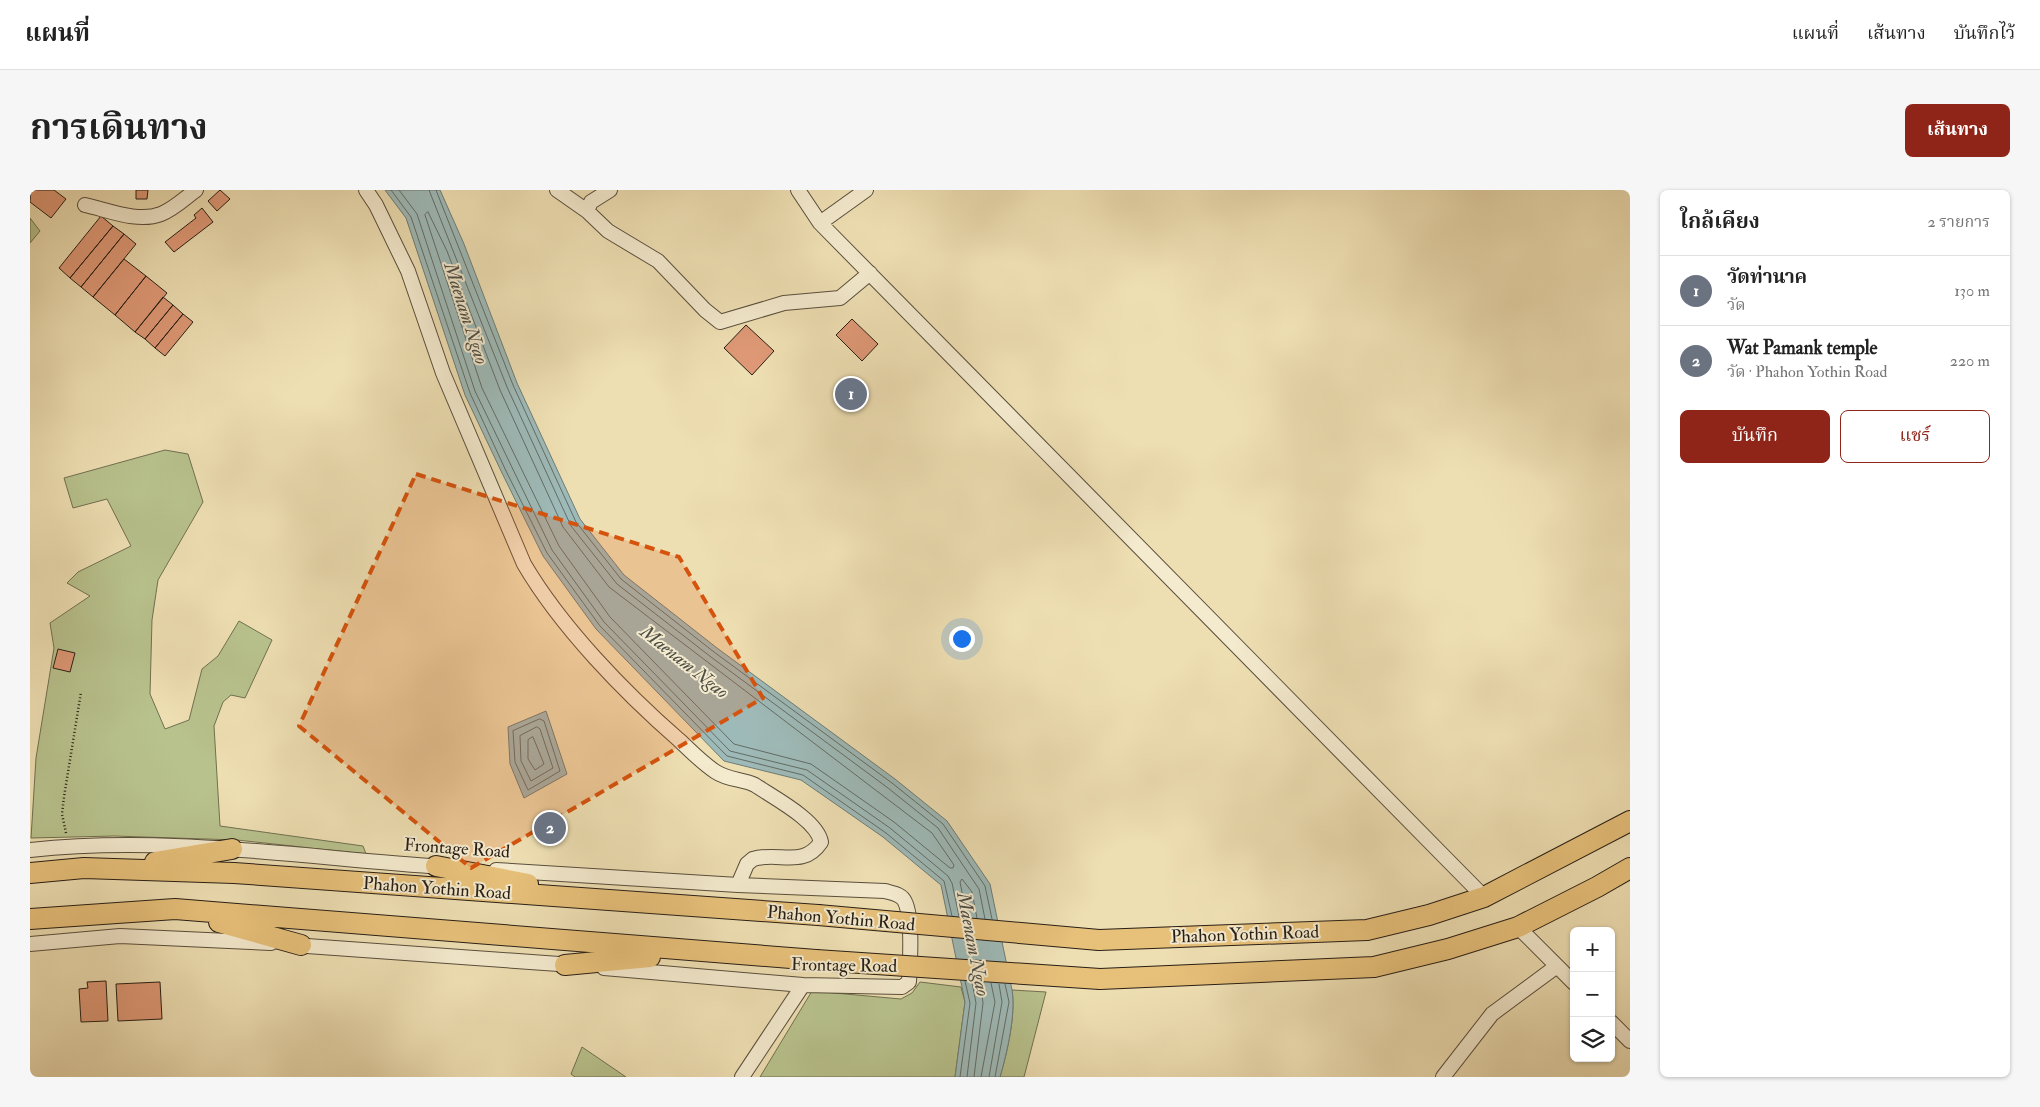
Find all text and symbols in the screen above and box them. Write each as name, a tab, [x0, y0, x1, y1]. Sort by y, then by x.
text: แผนที่	[25, 18, 90, 49]
text: แผนที่	[1792, 22, 1839, 45]
text: เส้นทาง	[1867, 22, 1926, 45]
text: บันทึกไว้	[1954, 22, 2015, 45]
button: เส้นทาง	[1905, 104, 2010, 157]
text: การเดินทาง	[30, 106, 208, 150]
text: ใกล้เคียง	[1680, 208, 1760, 235]
text: 2 รายการ	[1928, 212, 1990, 232]
water label: Maenam Ngao	[438, 258, 494, 367]
text: วัดท่านาค	[1727, 265, 1807, 289]
text: 1	[1693, 281, 1699, 301]
text: 130 m	[1954, 281, 1990, 301]
text: วัด	[1727, 295, 1746, 315]
text: Wat Pamank temple	[1727, 336, 1878, 360]
text: 2	[1692, 351, 1700, 371]
text: 220 m	[1950, 351, 1990, 371]
text: วัด · Phahon Yothin Road	[1727, 362, 1887, 382]
pin: 1	[835, 375, 867, 413]
button: บันทึก	[1680, 410, 1830, 463]
button: แชร์	[1840, 410, 1990, 463]
water label: Maenam Ngao	[635, 619, 734, 704]
your location	[949, 626, 975, 652]
pin: 2	[534, 809, 566, 847]
street label: Frontage Road	[403, 833, 511, 864]
street label: Phahon Yothin Road	[362, 872, 512, 905]
water label: Maenam Ngao	[951, 889, 995, 999]
street label: Phahon Yothin Road	[766, 901, 916, 936]
street label: Phahon Yothin Road	[1170, 920, 1320, 949]
map controls	[1570, 927, 1615, 1062]
button: +	[1570, 927, 1615, 972]
street label: Frontage Road	[791, 953, 898, 978]
button: −	[1570, 972, 1615, 1017]
button: layers	[1570, 1017, 1615, 1062]

